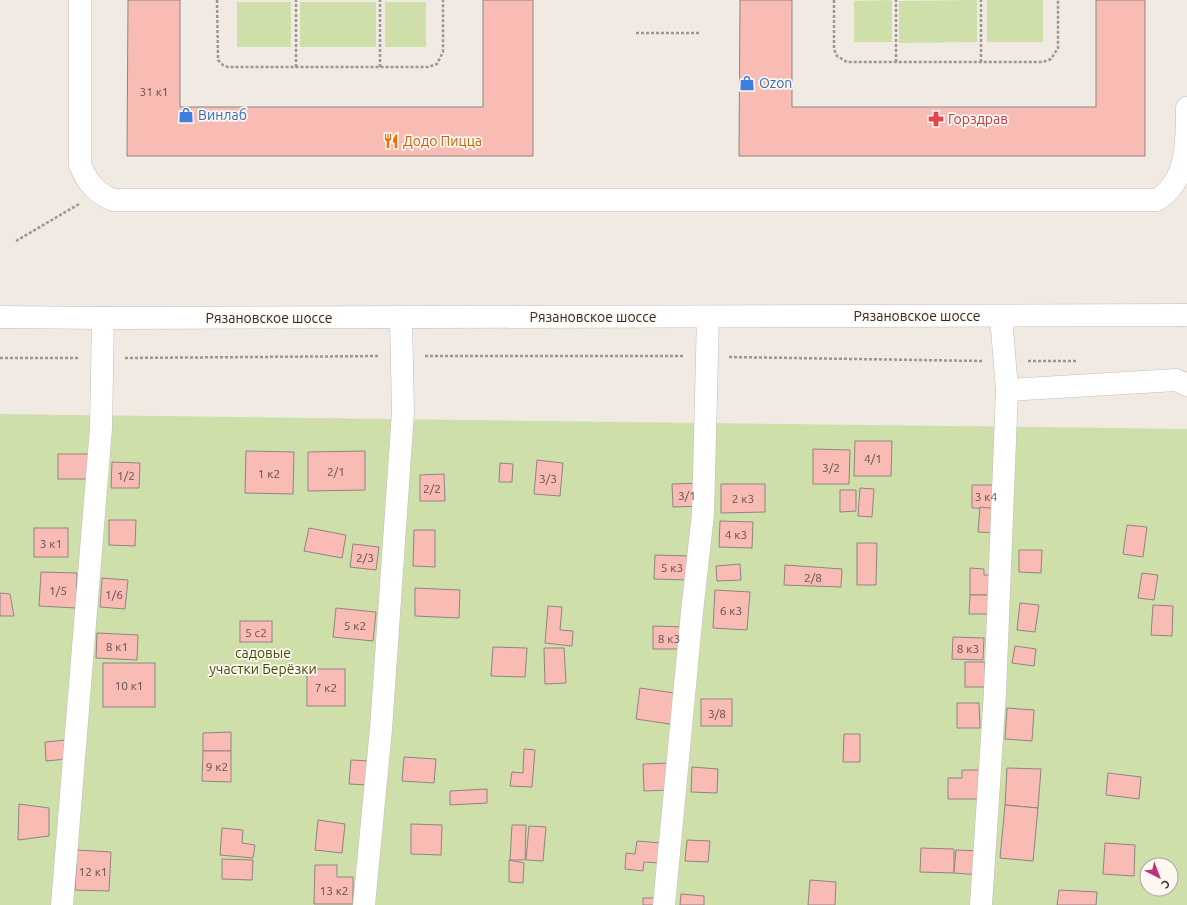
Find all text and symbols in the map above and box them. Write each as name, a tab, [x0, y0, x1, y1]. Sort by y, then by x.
shop icon: Ozon	[738, 74, 756, 92]
place label: Ozon	[759, 75, 792, 91]
house number: 31 к1	[139, 85, 169, 98]
shop icon: Винлаб	[177, 106, 195, 124]
place label: Винлаб	[198, 107, 247, 123]
pharmacy icon: Горздрав	[927, 110, 945, 128]
place label: Горздрав	[948, 111, 1008, 127]
restaurant icon: Додо Пицца	[382, 132, 400, 150]
place label: Додо Пицца	[403, 133, 482, 149]
street label: Рязановское шоссе	[854, 308, 980, 324]
street label: Рязановское шоссе	[530, 309, 656, 325]
street label: Рязановское шоссе	[206, 310, 332, 326]
house number: 4/1	[864, 452, 882, 465]
house number: 3/2	[822, 461, 840, 474]
house number: 2/1	[327, 465, 345, 478]
house number: 1 к2	[258, 467, 280, 480]
house number: 1/2	[117, 469, 135, 482]
house number: 3/3	[539, 472, 557, 485]
house number: 2/2	[423, 482, 441, 495]
house number: 3/1	[678, 489, 696, 502]
house number: 3 к4	[975, 490, 997, 503]
house number: 2 к3	[732, 492, 754, 505]
house number: 4 к3	[725, 528, 747, 541]
house number: 3 к1	[40, 537, 62, 550]
house number: 2/3	[356, 551, 374, 564]
house number: 5 к3	[661, 561, 683, 574]
house number: 2/8	[804, 571, 822, 584]
house number: 1/5	[49, 584, 67, 597]
house number: 1/6	[105, 588, 123, 601]
house number: 6 к3	[720, 604, 742, 617]
house number: 5 к2	[344, 619, 366, 632]
house number: 5 с2	[245, 626, 267, 639]
house number: 8 к3	[658, 632, 680, 645]
house number: 8 к1	[106, 640, 128, 653]
house number: 8 к3	[957, 642, 979, 655]
park label: садовые участки Берёзки	[209, 645, 317, 677]
house number: 10 к1	[114, 679, 144, 692]
house number: 7 к2	[315, 681, 337, 694]
house number: 3/8	[708, 707, 726, 720]
house number: 9 к2	[206, 760, 228, 773]
north arrow	[1139, 857, 1179, 897]
house number: 12 к1	[78, 865, 108, 878]
text: С	[1159, 878, 1172, 891]
house number: 13 к2	[319, 884, 349, 897]

